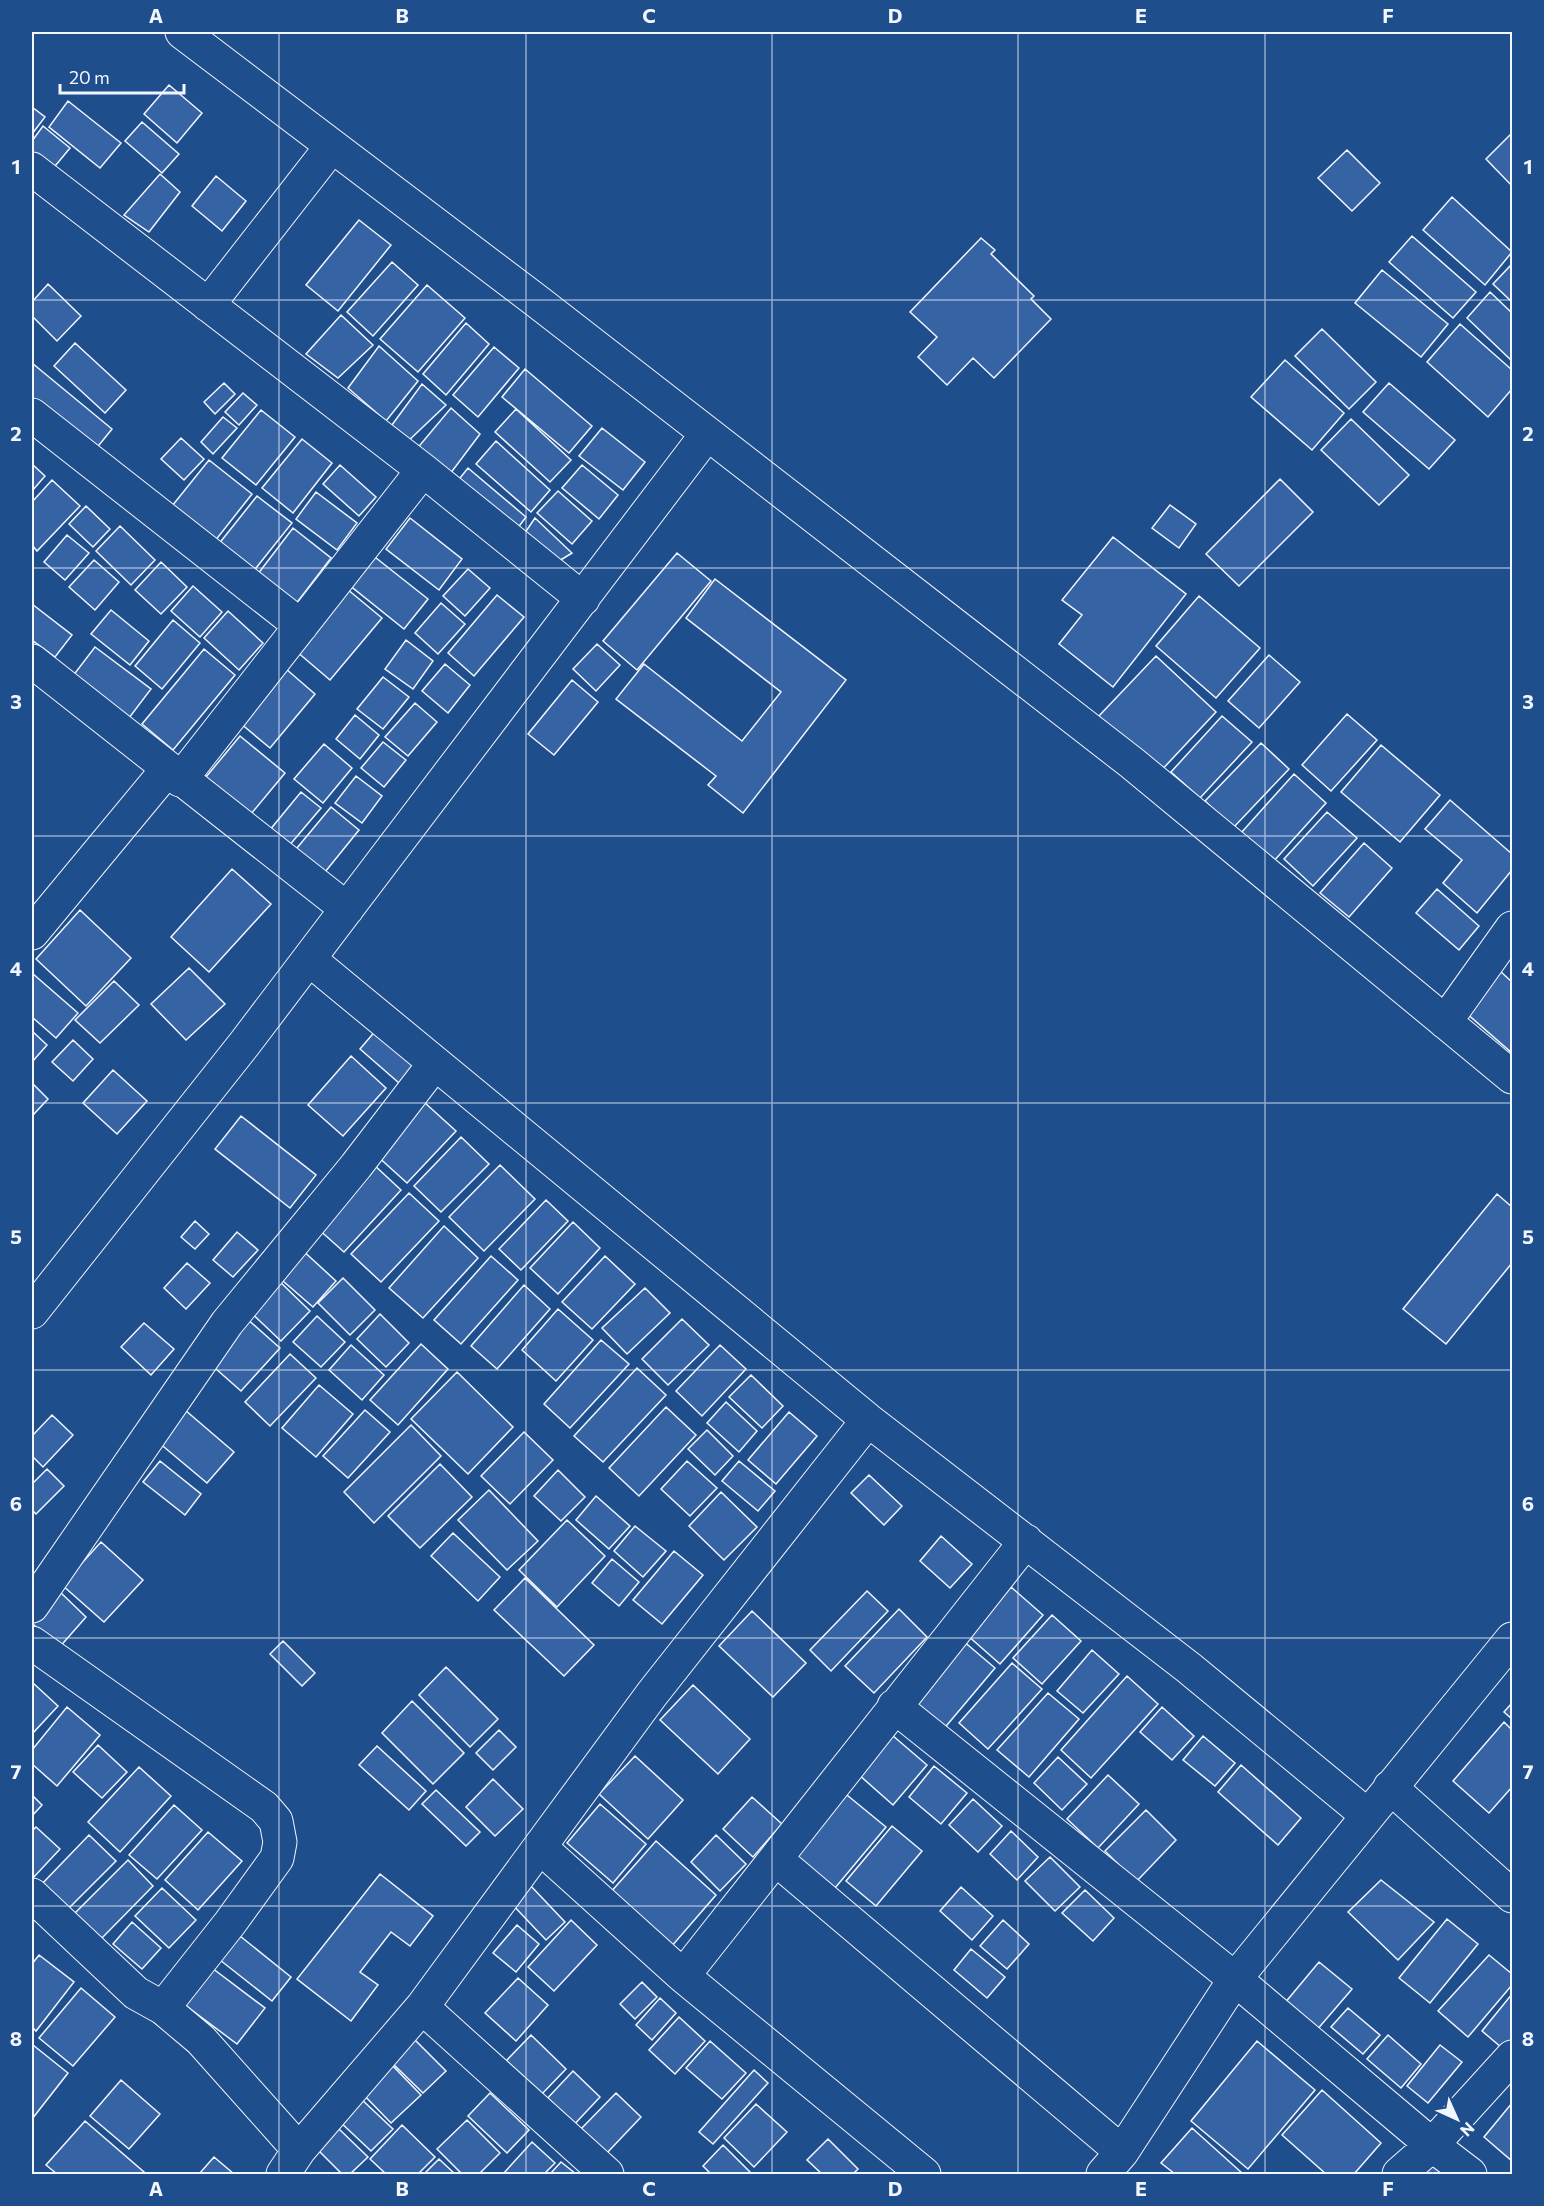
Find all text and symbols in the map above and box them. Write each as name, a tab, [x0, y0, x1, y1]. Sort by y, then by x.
text: A	[149, 3, 163, 27]
text: B	[395, 3, 409, 27]
text: C	[642, 3, 656, 27]
text: D	[888, 3, 902, 27]
text: E	[1135, 3, 1147, 27]
text: F	[1382, 3, 1394, 27]
scale bar	[60, 57, 184, 95]
text: 20 m	[69, 66, 110, 88]
text: 1	[11, 154, 21, 178]
text: 1	[1523, 154, 1533, 178]
text: 2	[10, 421, 22, 445]
text: 2	[1522, 421, 1534, 445]
text: 3	[10, 689, 22, 713]
text: 3	[1522, 689, 1534, 713]
text: 4	[10, 956, 22, 980]
text: 4	[1522, 956, 1534, 980]
text: 5	[10, 1224, 22, 1248]
text: 5	[1522, 1224, 1534, 1248]
text: 6	[10, 1491, 22, 1515]
text: 6	[1522, 1491, 1534, 1515]
text: 7	[11, 1759, 22, 1783]
text: 7	[1523, 1759, 1534, 1783]
text: 8	[10, 2026, 22, 2050]
text: 8	[1522, 2026, 1534, 2050]
north arrow	[1427, 2089, 1487, 2149]
text: N	[1457, 2119, 1479, 2141]
text: A	[149, 2176, 163, 2200]
text: B	[395, 2176, 409, 2200]
text: C	[642, 2176, 656, 2200]
text: D	[888, 2176, 902, 2200]
text: E	[1135, 2176, 1147, 2200]
text: F	[1382, 2176, 1394, 2200]

